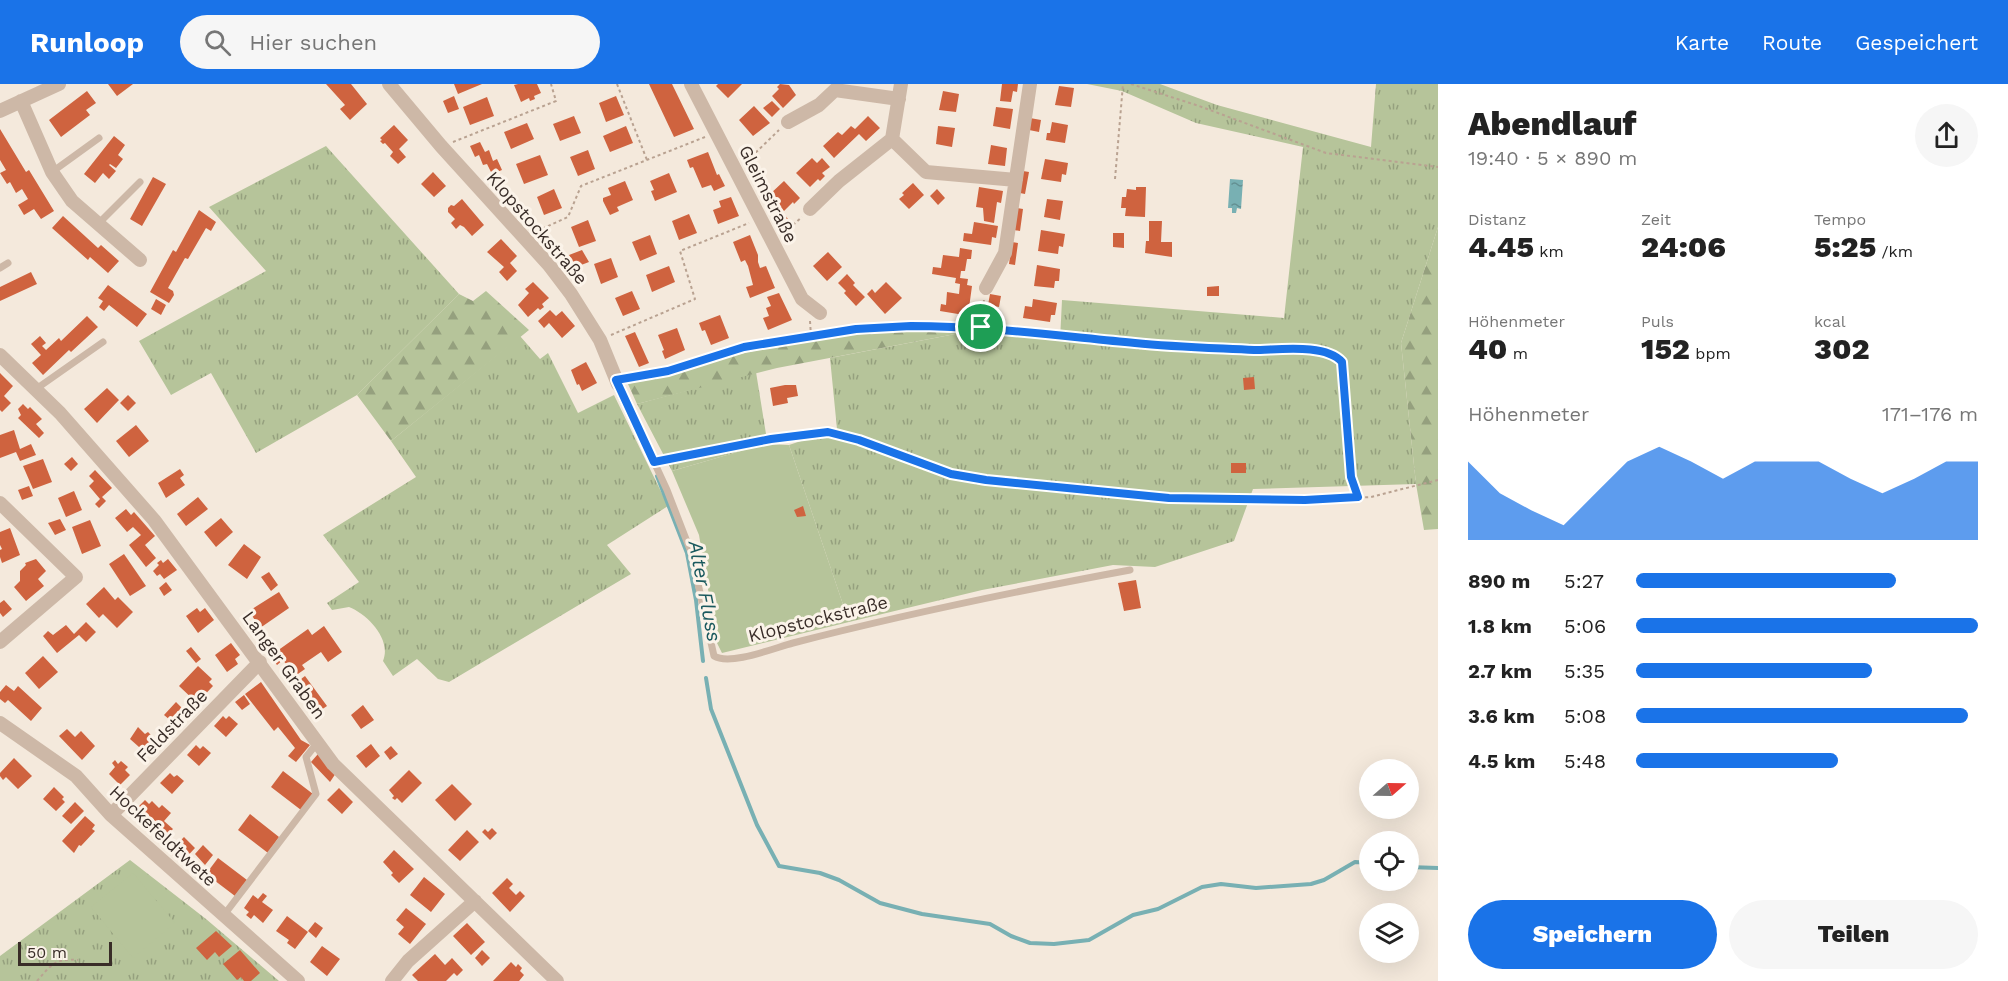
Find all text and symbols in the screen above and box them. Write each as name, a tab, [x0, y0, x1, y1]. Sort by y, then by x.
search box	[180, 15, 600, 69]
text: Runloop	[30, 26, 144, 59]
icon: search	[201, 26, 234, 59]
text: Hier suchen	[249, 30, 377, 55]
text: Karte	[1675, 30, 1729, 55]
text: Route	[1762, 30, 1822, 55]
text: Gespeichert	[1855, 30, 1978, 55]
text: Abendlauf	[1468, 104, 1637, 143]
button: share	[1915, 104, 1978, 167]
street label: Gleimstraße	[735, 141, 802, 246]
text: 19:40 · 5 × 890 m	[1468, 146, 1637, 170]
street label: Klopstockstraße	[483, 167, 592, 289]
text: Distanz	[1468, 210, 1526, 229]
text: Zeit	[1641, 210, 1671, 229]
text: Tempo	[1814, 210, 1866, 229]
text: 4.45	[1468, 229, 1534, 264]
text: 24:06	[1641, 229, 1726, 264]
text: 5:25	[1814, 229, 1876, 264]
text: km	[1534, 242, 1564, 261]
text: /km	[1876, 242, 1913, 261]
pin	[955, 301, 1006, 352]
icon: arrive	[964, 310, 997, 343]
text: Höhenmeter	[1468, 312, 1565, 331]
text: Puls	[1641, 312, 1674, 331]
text: kcal	[1814, 312, 1846, 331]
text: 40	[1468, 331, 1507, 366]
text: 152	[1641, 331, 1690, 366]
text: 302	[1814, 331, 1869, 366]
text: m	[1507, 344, 1528, 363]
text: bpm	[1690, 344, 1731, 363]
text: Höhenmeter	[1468, 402, 1589, 426]
text: 171–176 m	[1882, 402, 1978, 426]
water label: Alter Fluss	[683, 538, 727, 643]
text: 890 m	[1468, 569, 1530, 593]
text: 5:27	[1564, 569, 1604, 593]
street label: Klopstockstraße	[746, 591, 890, 646]
street label: Langer Graben	[238, 607, 331, 723]
text: 1.8 km	[1468, 614, 1532, 638]
text: 5:06	[1564, 614, 1606, 638]
text: 2.7 km	[1468, 659, 1532, 683]
text: 5:35	[1564, 659, 1605, 683]
street label: Feldstraße	[132, 685, 211, 766]
text: 3.6 km	[1468, 704, 1535, 728]
text: 5:08	[1564, 704, 1606, 728]
text: 4.5 km	[1468, 749, 1535, 773]
text: 5:48	[1564, 749, 1606, 773]
north arrow	[1359, 759, 1419, 819]
map controls	[1359, 759, 1419, 963]
street label: Hockefeldtwete	[106, 781, 221, 891]
button: locate	[1359, 831, 1419, 891]
button: Speichern	[1468, 900, 1717, 969]
button: Teilen	[1729, 900, 1978, 969]
button: layers	[1359, 903, 1419, 963]
scale bar	[18, 939, 112, 966]
text: 50 m	[27, 943, 67, 962]

